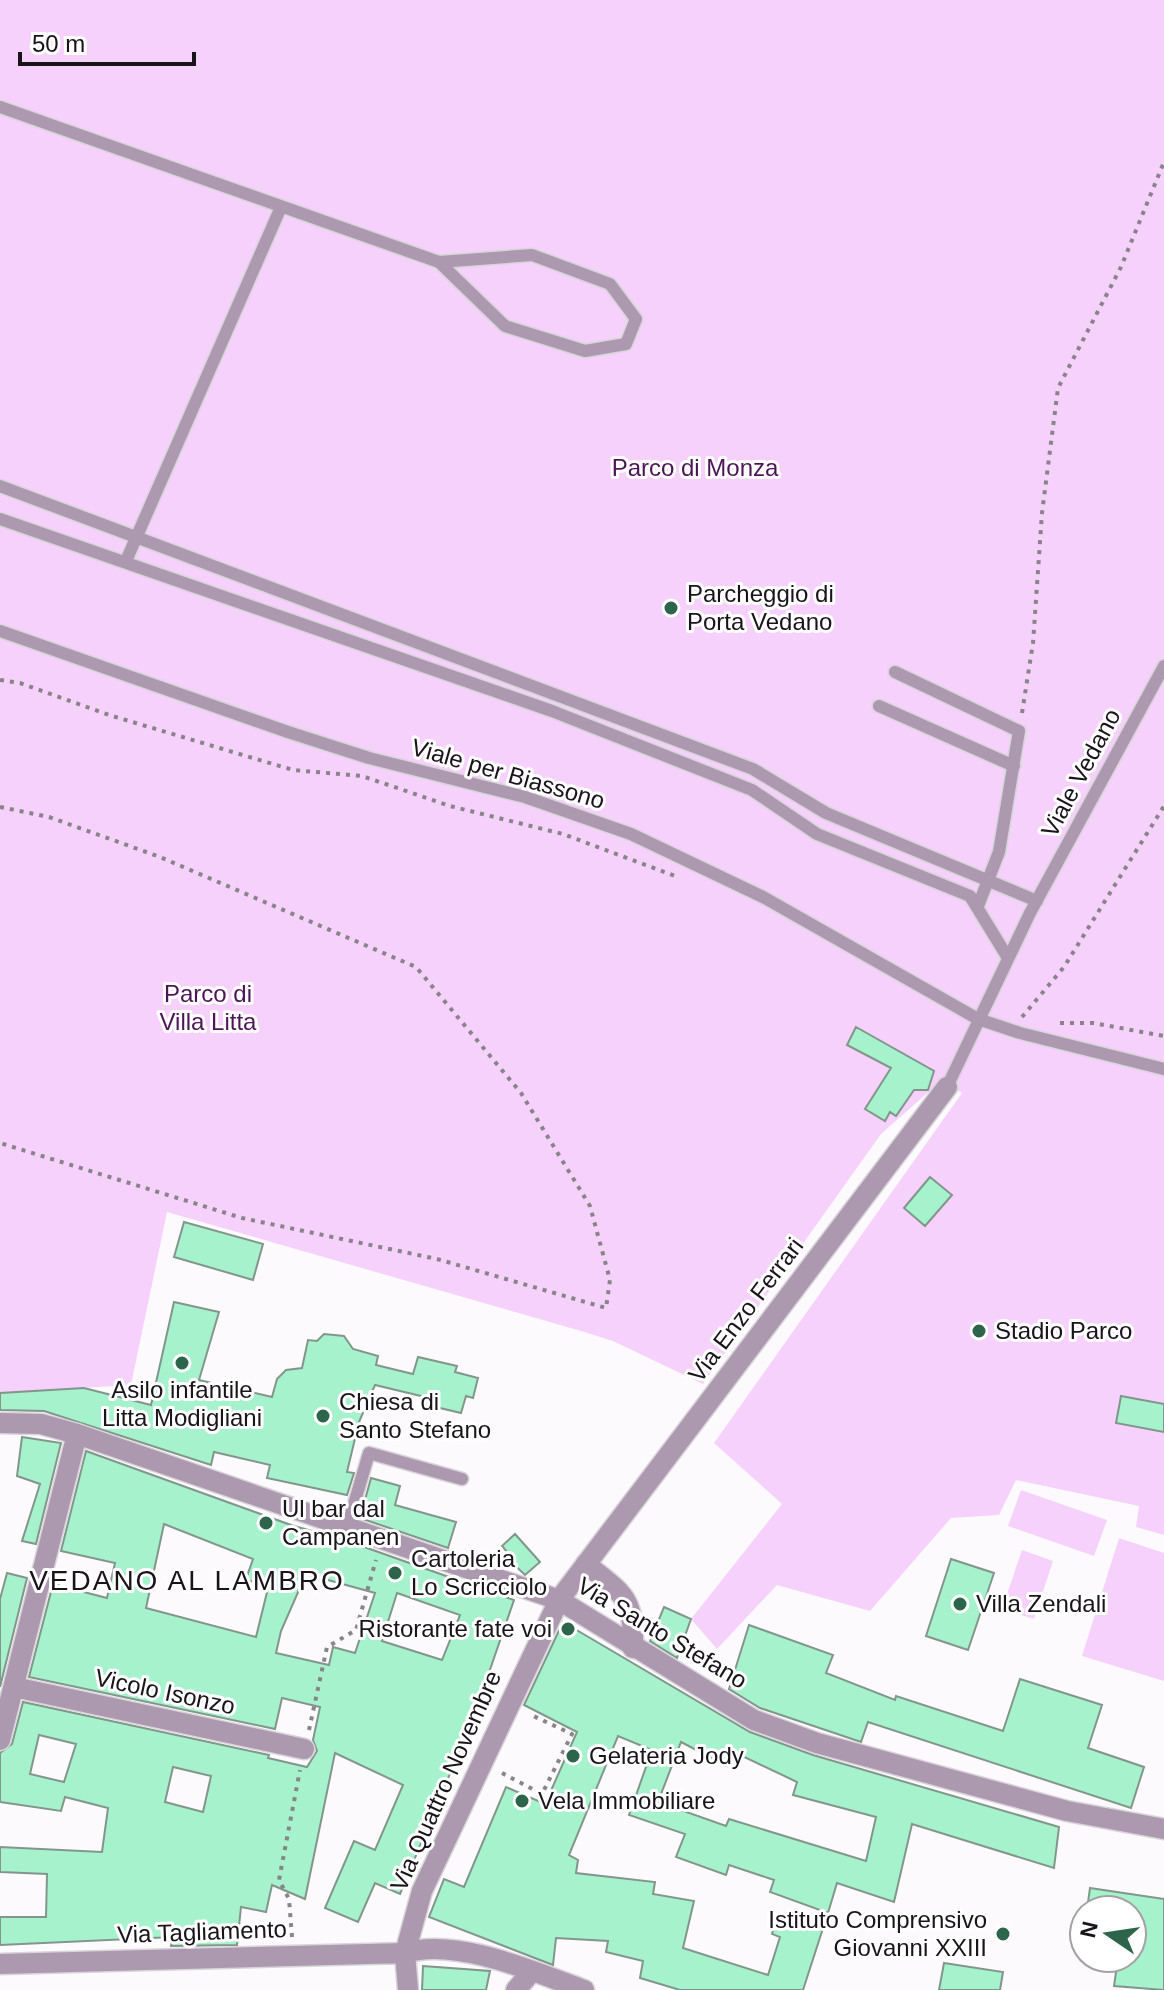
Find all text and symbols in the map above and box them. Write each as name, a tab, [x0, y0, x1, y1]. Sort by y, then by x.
scale bar	[20, 16, 194, 66]
text: 50 m	[32, 30, 85, 57]
park label: Parco di Monza	[612, 454, 779, 481]
place label: Parcheggio di Porta Vedano	[687, 580, 834, 635]
marker: Parcheggio di Porta Vedano	[662, 599, 680, 617]
street label: Viale Vedano	[1036, 704, 1126, 841]
street label: Viale per Biassono	[408, 733, 608, 814]
park label: Parco di Villa Litta	[160, 980, 257, 1035]
street label: Via Enzo Ferrari	[683, 1233, 808, 1387]
place label: Stadio Parco	[995, 1317, 1132, 1344]
marker: Stadio Parco	[970, 1322, 988, 1340]
marker: Asilo infantile Litta Modigliani	[173, 1354, 191, 1372]
place label: Asilo infantile Litta Modigliani	[102, 1376, 262, 1431]
place label: Chiesa di Santo Stefano	[339, 1388, 491, 1443]
marker: Chiesa di Santo Stefano	[314, 1407, 332, 1425]
place label: Ul bar dal Campanen	[282, 1495, 399, 1550]
marker: Ul bar dal Campanen	[257, 1514, 275, 1532]
place label: Cartoleria Lo Scricciolo	[411, 1545, 547, 1600]
marker: Cartoleria Lo Scricciolo	[386, 1564, 404, 1582]
district label: VEDANO AL LAMBRO	[29, 1565, 345, 1596]
street label: Via Santo Stefano	[573, 1571, 752, 1694]
place label: Villa Zendali	[976, 1590, 1106, 1617]
marker: Villa Zendali	[951, 1595, 969, 1613]
place label: Ristorante fate voi	[359, 1615, 552, 1642]
marker: Ristorante fate voi	[559, 1620, 577, 1638]
street label: Vicolo Isonzo	[93, 1664, 238, 1720]
street label: Via Quattro Novembre	[385, 1666, 506, 1895]
place label: Gelateria Jody	[589, 1742, 744, 1769]
marker: Gelateria Jody	[564, 1747, 582, 1765]
place label: Vela Immobiliare	[538, 1787, 715, 1814]
marker: Vela Immobiliare	[513, 1792, 531, 1810]
north arrow	[1068, 1894, 1148, 1974]
place label: Istituto Comprensivo Giovanni XXIII	[768, 1906, 987, 1961]
street label: Via Tagliamento	[117, 1915, 287, 1948]
text: N	[1075, 1919, 1103, 1940]
marker: Istituto Comprensivo Giovanni XXIII	[994, 1925, 1012, 1943]

